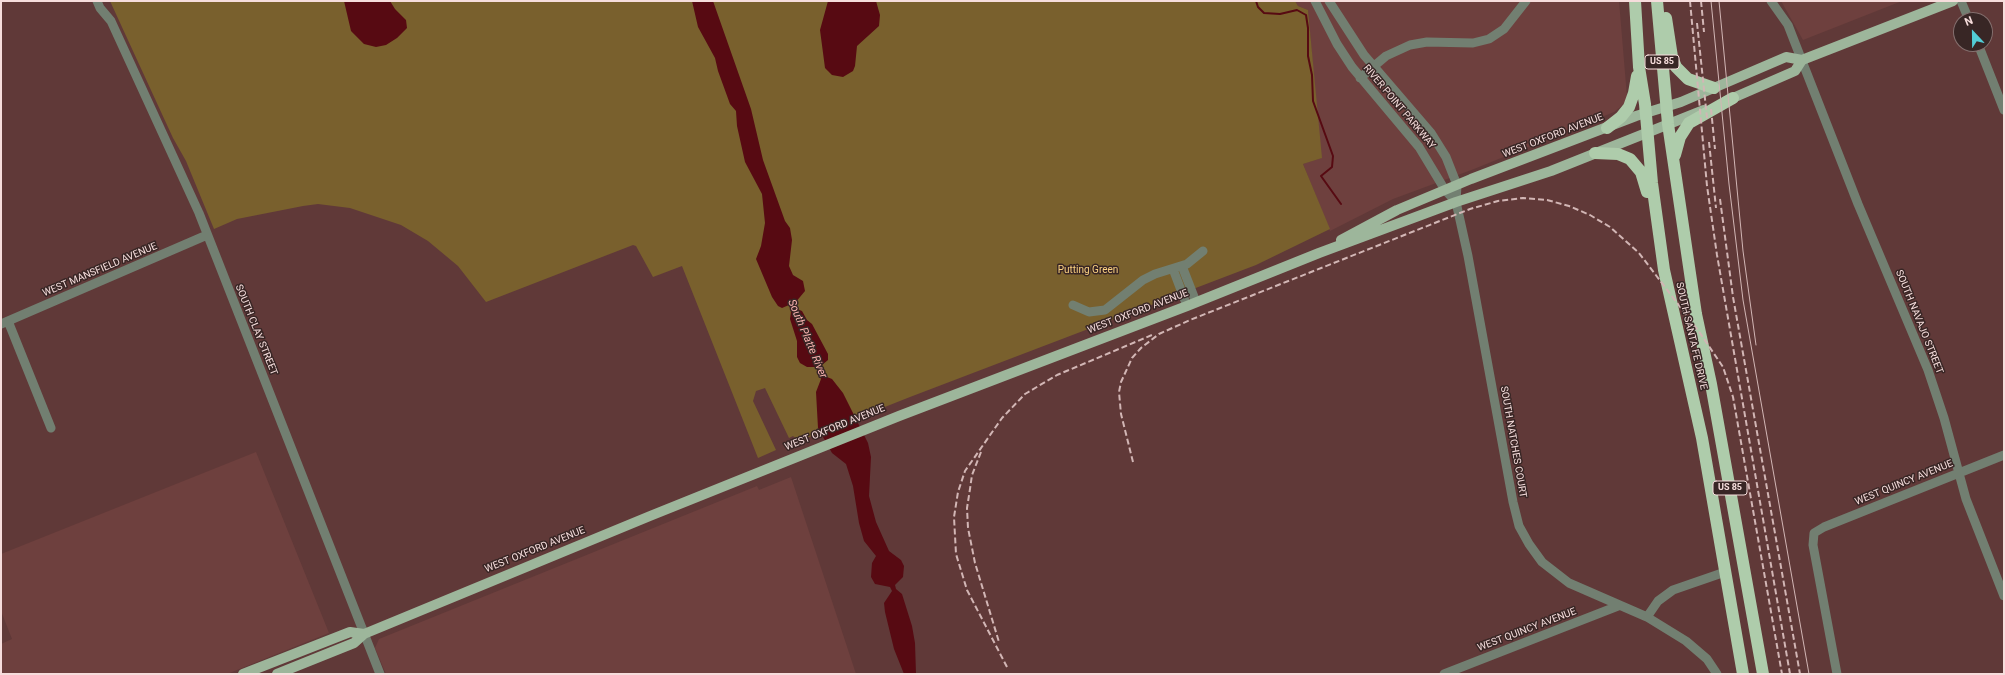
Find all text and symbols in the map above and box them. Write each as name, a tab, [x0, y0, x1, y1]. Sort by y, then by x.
north arrow	[1953, 12, 1993, 52]
text: N	[1963, 14, 1975, 29]
road number: US 85	[1645, 55, 1679, 69]
street label: RIVER POINT PARKWAY	[1360, 62, 1438, 152]
street label: WEST OXFORD AVENUE	[1501, 111, 1605, 161]
street label: WEST MANSFIELD AVENUE	[41, 240, 159, 300]
park label: Putting Green	[1058, 264, 1118, 276]
street label: SOUTH NAVAJO STREET	[1893, 268, 1945, 376]
street label: SOUTH SANTA FE DRIVE	[1673, 281, 1709, 391]
street label: SOUTH CLAY STREET	[232, 283, 280, 377]
street label: WEST OXFORD AVENUE	[1086, 287, 1190, 337]
water label: South Platte River	[784, 298, 830, 380]
street label: SOUTH NATCHES COURT	[1497, 385, 1529, 499]
street label: WEST OXFORD AVENUE	[783, 402, 887, 454]
street label: WEST QUINCY AVENUE	[1853, 458, 1955, 508]
road number: US 85	[1713, 481, 1747, 495]
street label: WEST OXFORD AVENUE	[483, 524, 587, 576]
street label: WEST QUINCY AVENUE	[1476, 606, 1578, 654]

